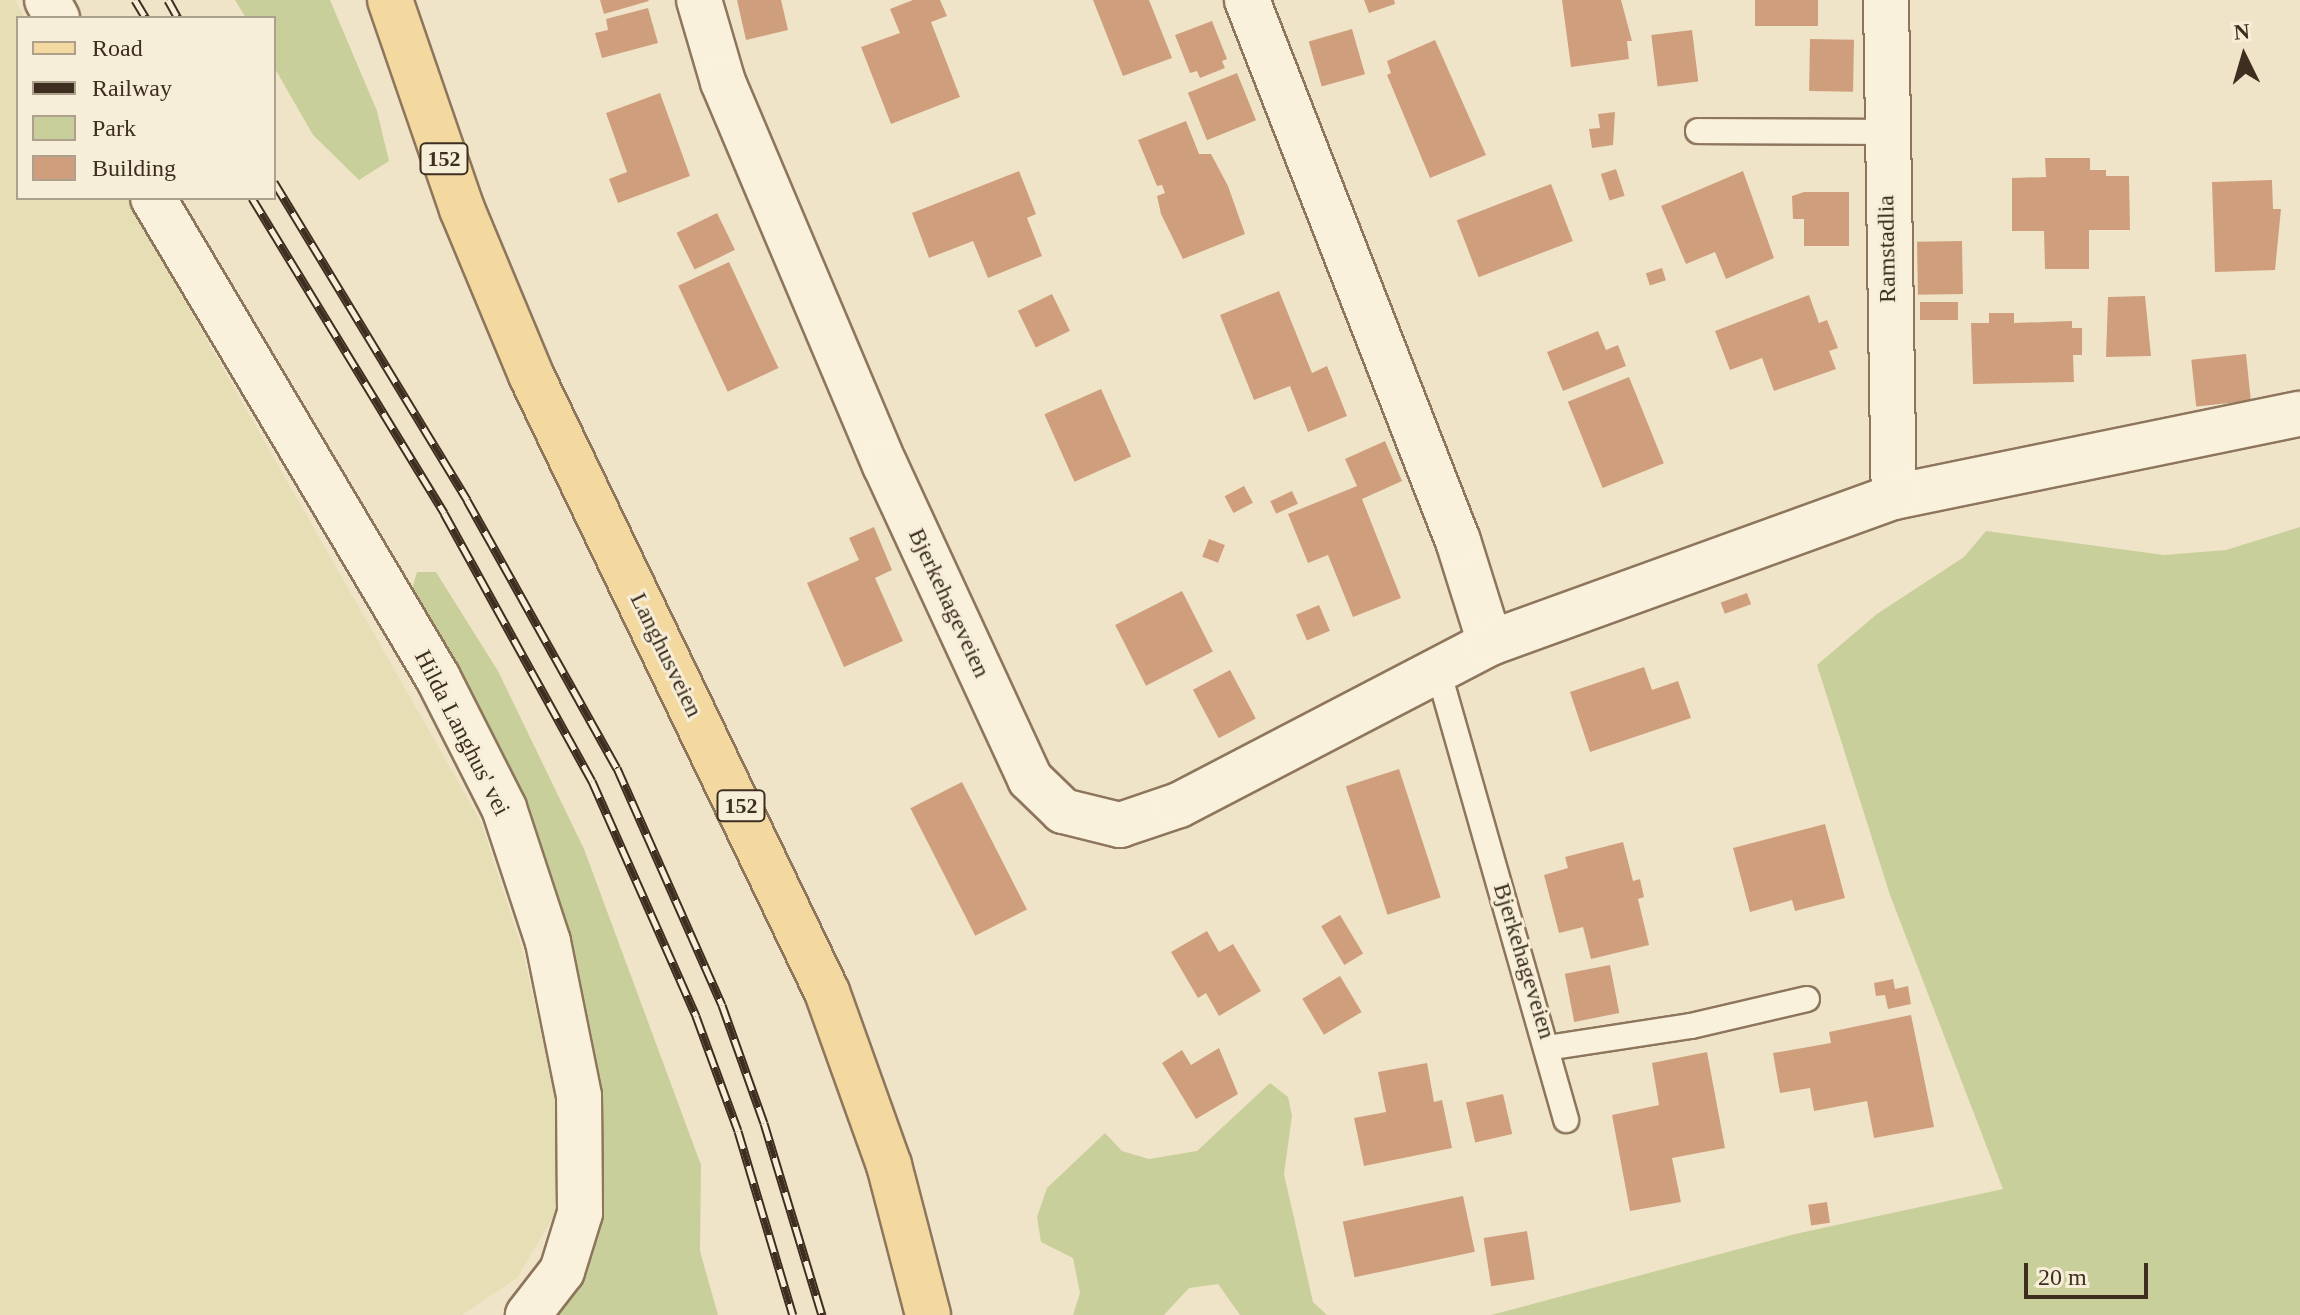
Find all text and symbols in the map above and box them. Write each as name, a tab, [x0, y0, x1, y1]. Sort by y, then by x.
legend	[16, 16, 276, 200]
north arrow	[2204, 16, 2284, 96]
text: N	[2233, 18, 2251, 45]
text: Road	[92, 35, 143, 61]
text: Railway	[92, 75, 172, 101]
text: Park	[92, 115, 136, 141]
road number: 152	[418, 141, 470, 177]
text: Building	[92, 155, 176, 181]
street label: Ramstadlia	[1872, 195, 1902, 303]
street label: Bjerkehageveien	[902, 524, 996, 682]
street label: Langhusveien	[624, 588, 708, 722]
street label: Hilda Langhus' vei	[408, 646, 516, 820]
road number: 152	[715, 788, 767, 824]
street label: Bjerkehageveien	[1487, 880, 1561, 1042]
scale bar	[2028, 1247, 2152, 1297]
text: 20 m	[2038, 1264, 2087, 1290]

